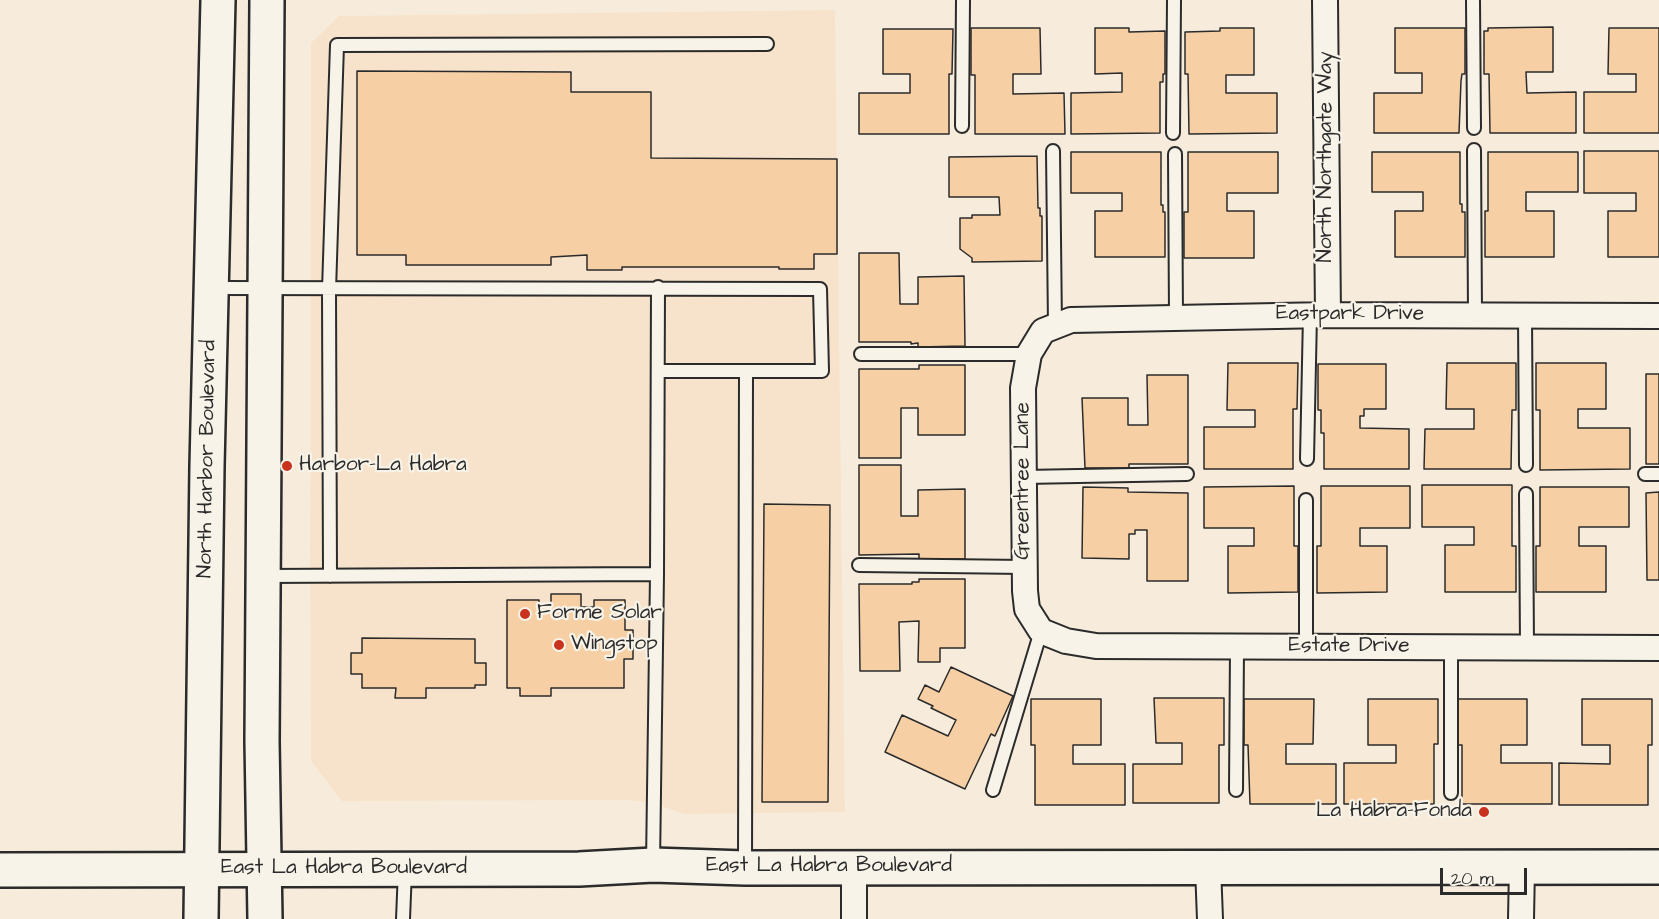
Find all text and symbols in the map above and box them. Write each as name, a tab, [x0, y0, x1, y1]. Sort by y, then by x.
street label: North Northgate Way	[1314, 51, 1340, 263]
street label: Eastpark Drive	[1276, 302, 1424, 328]
street label: North Harbor Boulevard	[193, 340, 223, 578]
street label: Greentree Lane	[1011, 402, 1037, 560]
place label: Harbor-La Habra	[299, 453, 467, 479]
marker: Harbor-La Habra	[280, 459, 294, 473]
place label: Forme Solar	[537, 601, 662, 627]
marker: Forme Solar	[518, 607, 532, 621]
place label: Wingstop	[571, 632, 658, 658]
street label: Estate Drive	[1288, 634, 1410, 660]
marker: Wingstop	[552, 638, 566, 652]
place label: La Habra-Fonda	[1316, 799, 1472, 825]
marker: La Habra-Fonda	[1477, 805, 1491, 819]
street label: East La Habra Boulevard	[706, 854, 952, 880]
street label: East La Habra Boulevard	[221, 856, 467, 882]
scale bar	[1443, 856, 1530, 894]
text: 20 m	[1451, 866, 1494, 891]

